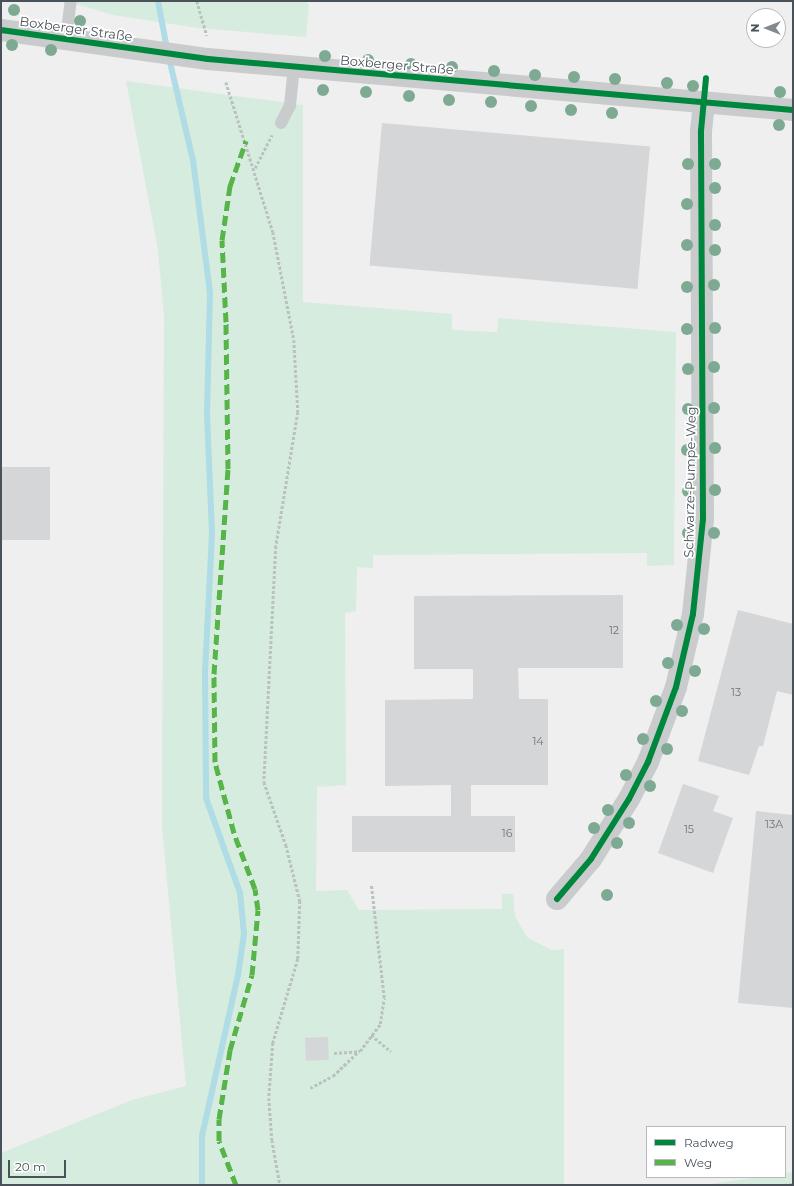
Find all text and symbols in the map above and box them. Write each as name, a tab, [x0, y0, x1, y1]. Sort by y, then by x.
north arrow	[746, 8, 786, 48]
street label: Boxberger Straße	[19, 13, 133, 45]
text: N	[748, 24, 762, 32]
street label: Boxberger Straße	[340, 52, 454, 78]
street label: Schwarze-Pumpe-Weg	[681, 406, 699, 558]
house number: 12	[609, 623, 619, 637]
house number: 13	[731, 685, 741, 699]
house number: 14	[532, 734, 544, 748]
house number: 13A	[765, 817, 783, 831]
house number: 15	[684, 822, 694, 836]
house number: 16	[502, 826, 512, 840]
legend	[646, 1126, 786, 1178]
text: Radweg	[684, 1135, 734, 1150]
scale bar	[10, 1152, 68, 1178]
text: Weg	[684, 1155, 712, 1170]
text: 20 m	[15, 1159, 46, 1174]

